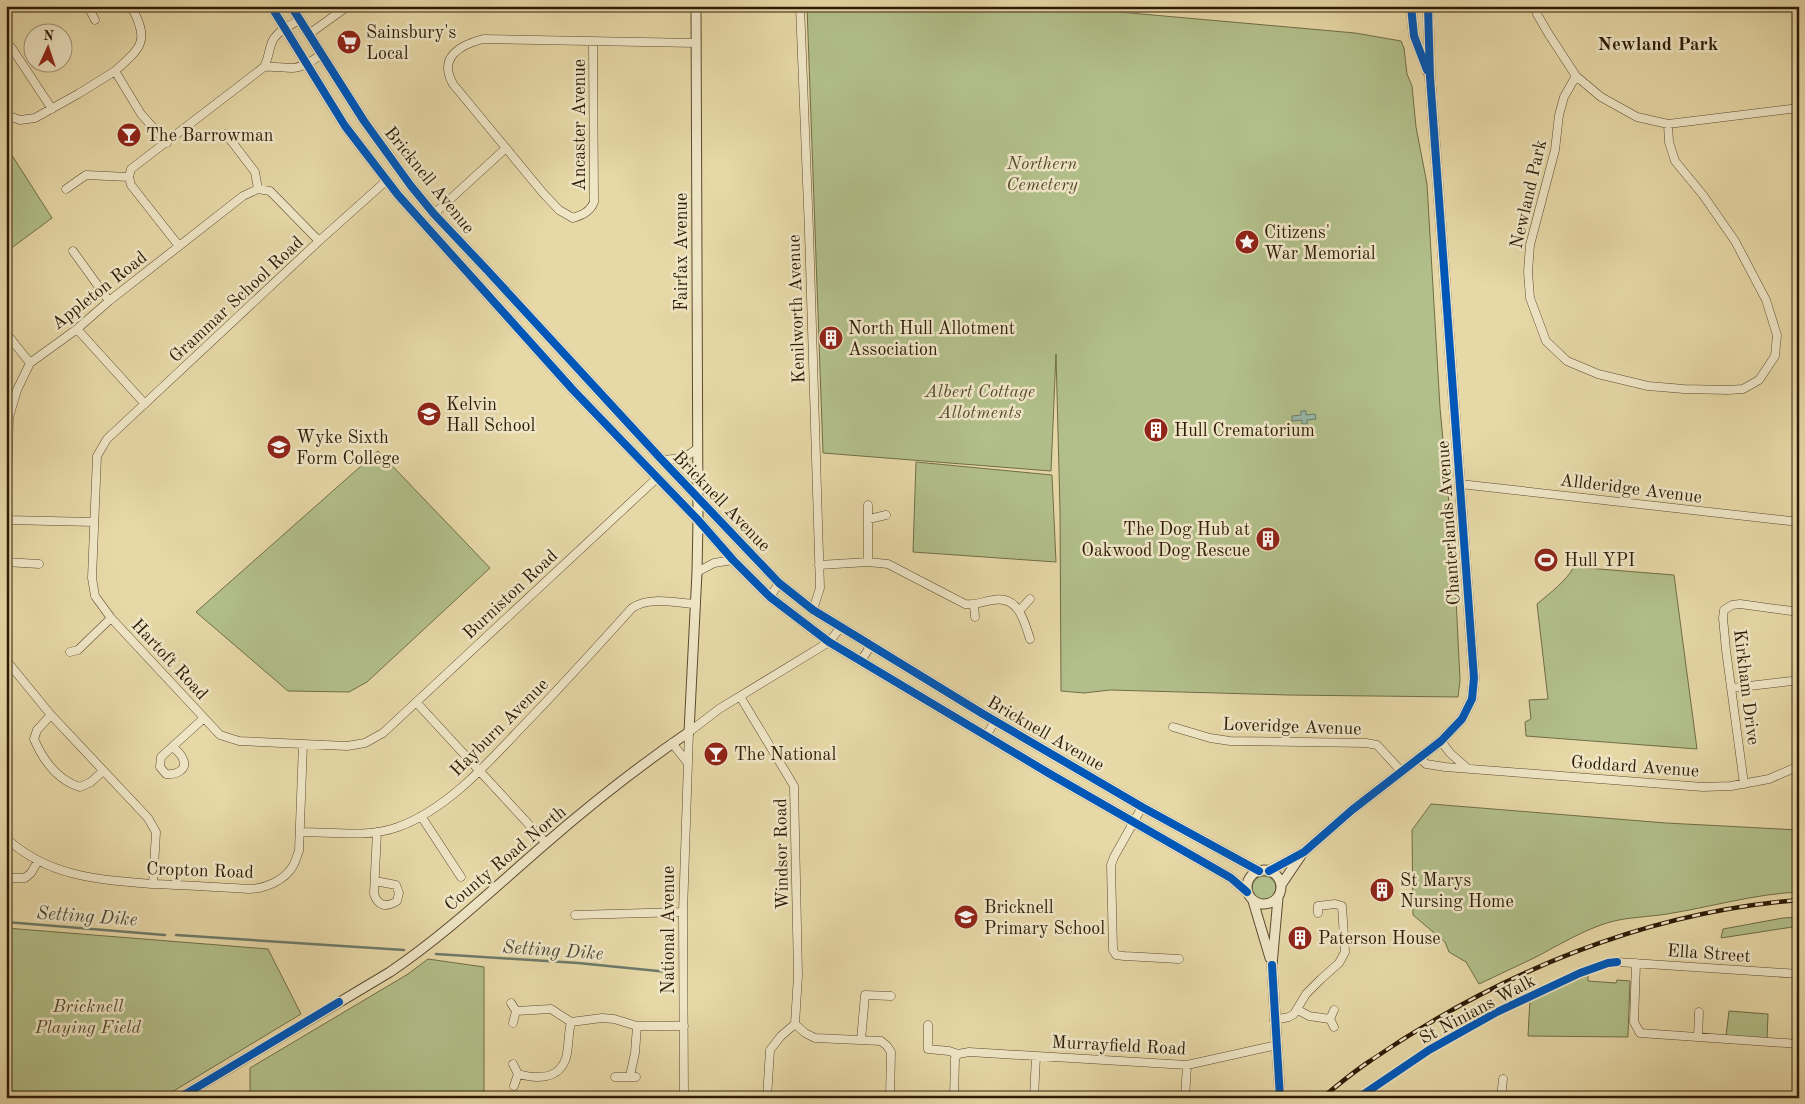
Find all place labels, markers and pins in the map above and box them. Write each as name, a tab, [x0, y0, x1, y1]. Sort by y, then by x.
place label: Sainsbury's Local	[366, 24, 457, 63]
supermarket icon: Sainsbury's Local	[336, 29, 362, 55]
bar icon: The Barrowman	[116, 122, 142, 148]
place label: The Barrowman	[146, 127, 274, 145]
place label: Citizens' War Memorial	[1264, 224, 1376, 263]
place icon: Citizens' War Memorial	[1234, 229, 1260, 255]
place label: North Hull Allotment Association	[848, 320, 1015, 359]
building icon: North Hull Allotment Association	[818, 325, 844, 351]
place label: Kelvin Hall School	[446, 396, 535, 435]
school or university icon: Kelvin Hall School	[416, 401, 442, 427]
building icon: Hull Crematorium	[1143, 417, 1169, 443]
place label: Hull Crematorium	[1174, 422, 1315, 440]
place label: Wyke Sixth Form College	[296, 429, 400, 468]
school or university icon: Wyke Sixth Form College	[266, 434, 292, 460]
place label: The Dog Hub at Oakwood Dog Rescue	[1081, 521, 1250, 560]
building icon: The Dog Hub at Oakwood Dog Rescue	[1255, 526, 1281, 552]
sports icon: Hull YPI	[1533, 547, 1559, 573]
place label: Hull YPI	[1564, 552, 1635, 570]
bar icon: The National	[703, 741, 729, 767]
place label: The National	[734, 746, 836, 764]
place label: St Marys Nursing Home	[1400, 872, 1514, 911]
building icon: St Marys Nursing Home	[1369, 877, 1395, 903]
place label: Bricknell Primary School	[984, 899, 1105, 938]
school or university icon: Bricknell Primary School	[953, 904, 979, 930]
building icon: Paterson House	[1287, 925, 1313, 951]
place label: Paterson House	[1318, 930, 1441, 948]

